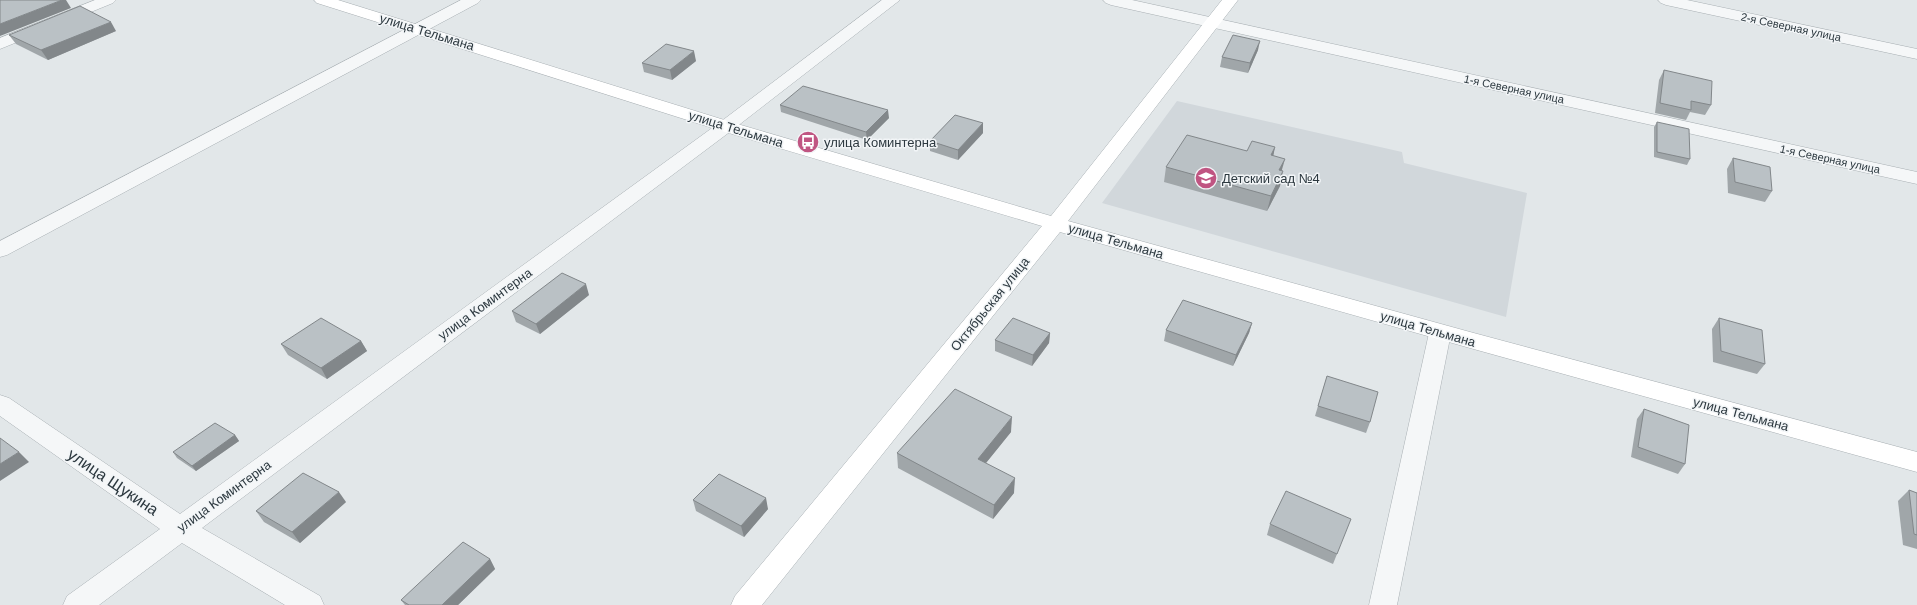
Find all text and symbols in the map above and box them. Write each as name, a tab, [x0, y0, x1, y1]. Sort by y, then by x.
street label: улица Тельмана	[378, 10, 477, 54]
street label: 2-я Северная улица	[1740, 11, 1843, 44]
street label: 1-я Северная улица	[1463, 73, 1566, 106]
street label: улица Тельмана	[687, 107, 786, 151]
bus stop icon: улица Коминтерна	[795, 129, 821, 155]
place label: улица Коминтерна	[824, 135, 937, 150]
street label: 1-я Северная улица	[1779, 143, 1882, 176]
school or university icon: Детский сад №4	[1193, 165, 1219, 191]
place label: Детский сад №4	[1222, 171, 1320, 186]
street label: улица Тельмана	[1067, 220, 1166, 262]
street label: Октябрьская улица	[948, 253, 1033, 354]
street label: улица Коминтерна	[435, 265, 535, 343]
street label: улица Тельмана	[1379, 308, 1478, 350]
street label: улица Тельмана	[1692, 394, 1791, 434]
street label: улица Щукина	[65, 445, 162, 519]
street label: улица Коминтерна	[174, 457, 274, 535]

